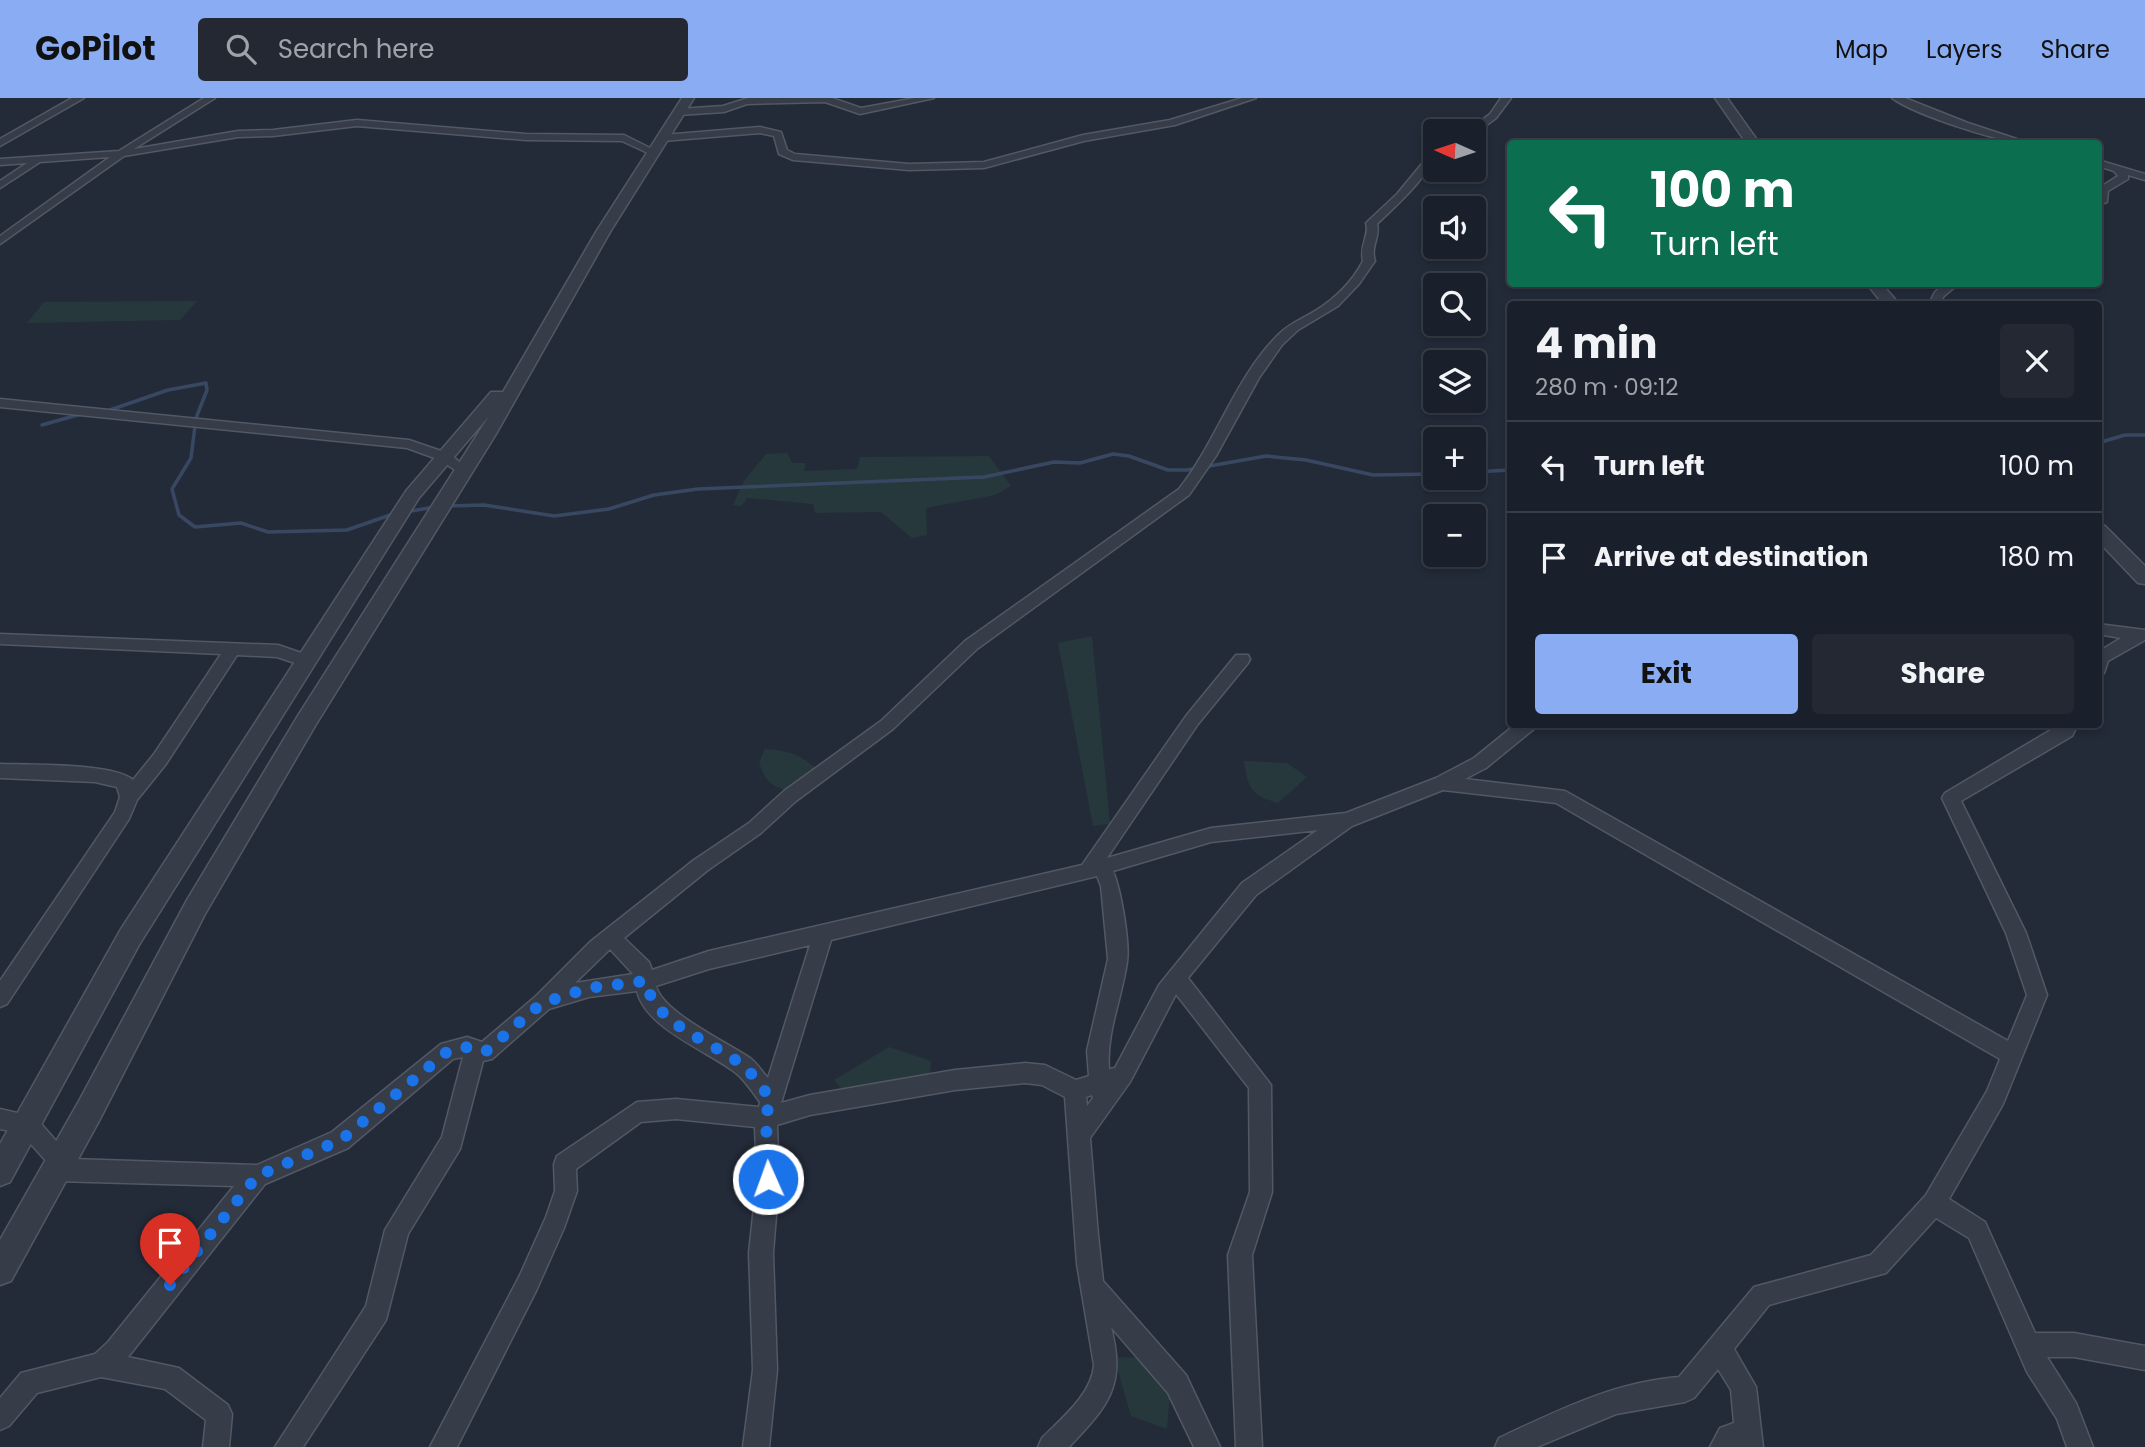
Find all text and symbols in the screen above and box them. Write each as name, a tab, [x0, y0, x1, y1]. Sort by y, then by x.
search box	[198, 18, 688, 81]
text: GoPilot	[35, 25, 156, 72]
icon: search	[222, 30, 260, 68]
text: Search here	[278, 31, 434, 67]
text: Map	[1835, 33, 1888, 66]
text: Layers	[1926, 33, 2002, 66]
text: Share	[2040, 33, 2110, 66]
north arrow	[1423, 119, 1486, 182]
map controls	[1423, 119, 1486, 567]
text: 100 m	[1650, 156, 1795, 224]
icon: left	[1535, 168, 1626, 259]
button: sound	[1423, 196, 1486, 259]
text: Turn left	[1650, 221, 1779, 266]
button: search	[1423, 273, 1486, 336]
text: 4 min	[1535, 314, 1658, 373]
button: close	[2000, 324, 2074, 398]
button: layers	[1423, 350, 1486, 413]
text: 280 m · 09:12	[1535, 371, 1679, 403]
button: +	[1423, 427, 1486, 490]
icon: left	[1535, 448, 1573, 486]
text: Turn left	[1594, 448, 1705, 484]
text: 100 m	[1999, 448, 2074, 484]
button: −	[1423, 504, 1486, 567]
icon: arrive	[1535, 539, 1573, 577]
text: Arrive at destination	[1594, 539, 1869, 575]
text: 180 m	[1999, 539, 2074, 575]
button: Exit	[1535, 634, 1798, 714]
button: Share	[1812, 634, 2074, 714]
position arrow	[731, 1142, 805, 1216]
pin	[140, 1213, 200, 1285]
icon: arrive	[151, 1224, 189, 1262]

